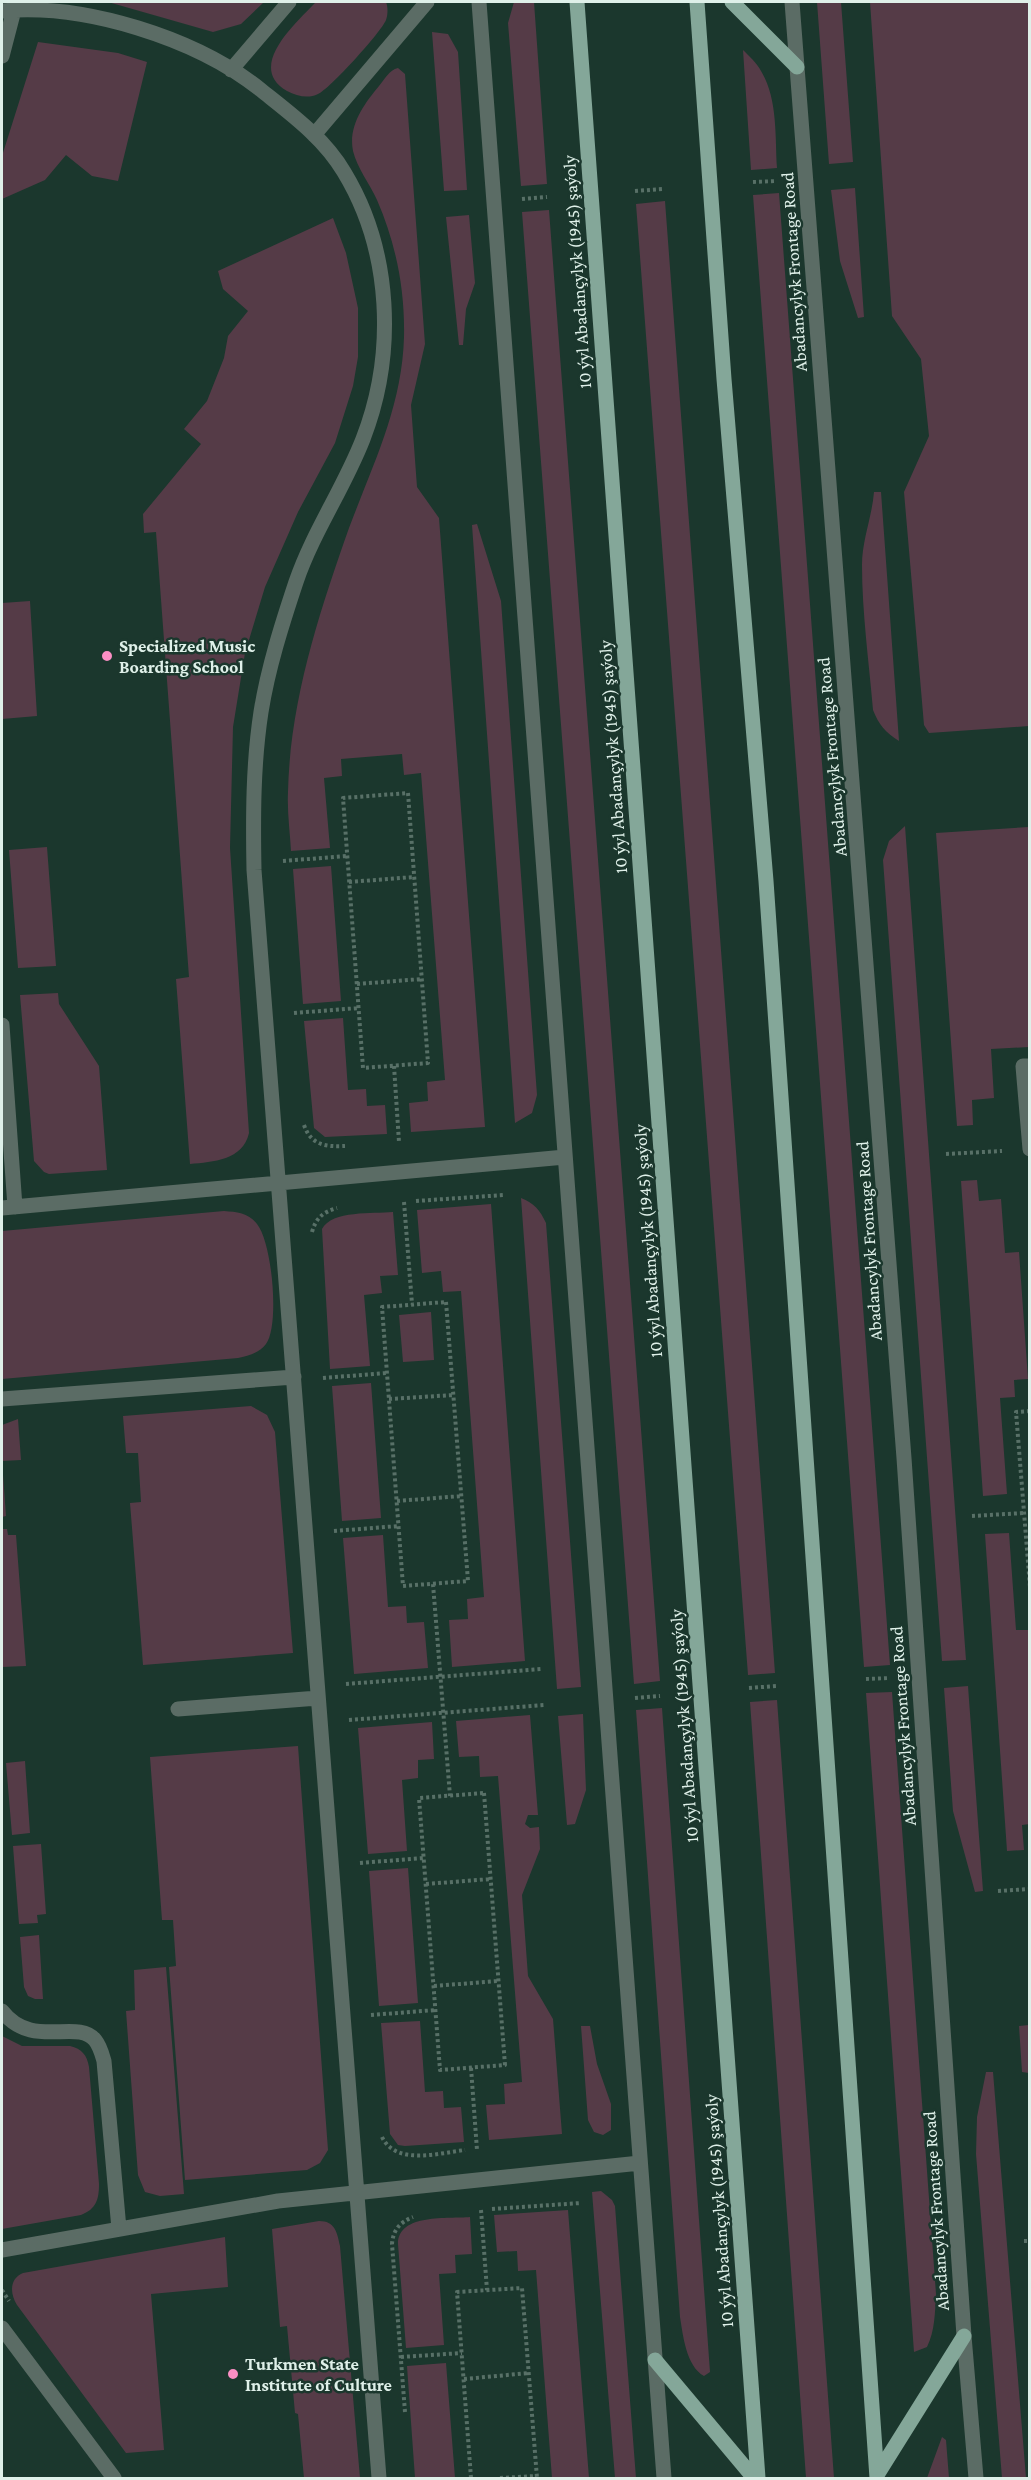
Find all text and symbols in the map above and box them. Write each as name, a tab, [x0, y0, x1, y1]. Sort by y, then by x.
street label: 10 ýyl Abadançylyk (1945) şaýoly	[559, 154, 596, 389]
street label: Abadancylyk Frontage Road	[777, 171, 811, 372]
place label: Specialized Music Boarding School	[119, 636, 255, 677]
street label: 10 ýyl Abadançylyk (1945) şaýoly	[595, 639, 632, 874]
marker: Specialized Music Boarding School	[100, 649, 114, 663]
street label: Abadancylyk Frontage Road	[813, 656, 851, 857]
street label: 10 ýyl Abadançylyk (1945) şaýoly	[630, 1123, 667, 1358]
street label: Abadancylyk Frontage Road	[852, 1140, 886, 1341]
street label: 10 ýyl Abadançylyk (1945) şaýoly	[666, 1608, 703, 1843]
street label: Abadancylyk Frontage Road	[886, 1625, 920, 1826]
street label: 10 ýyl Abadançylyk (1945) şaýoly	[701, 2093, 738, 2328]
street label: Abadancylyk Frontage Road	[919, 2110, 953, 2311]
place label: Turkmen State Institute of Culture	[245, 2354, 392, 2395]
marker: Turkmen State Institute of Culture	[226, 2367, 240, 2381]

